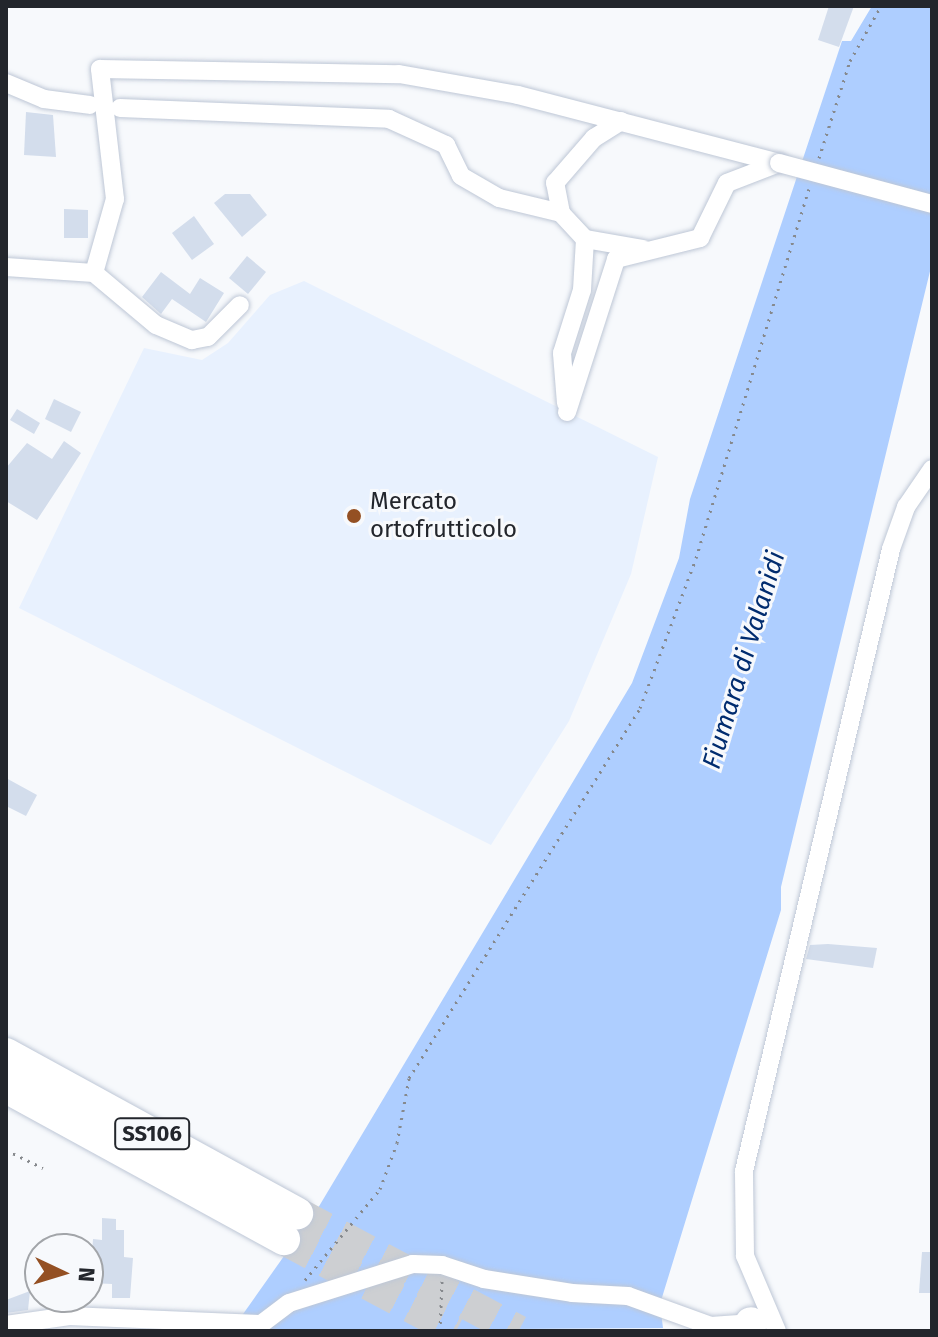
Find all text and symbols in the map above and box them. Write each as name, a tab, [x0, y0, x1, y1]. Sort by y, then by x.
place label: Mercato ortofrutticolo	[370, 488, 517, 544]
marker: Mercato ortofrutticolo	[345, 507, 363, 525]
water label: Fiumara di Valanidi	[696, 547, 792, 773]
road number: SS106	[114, 1116, 190, 1152]
north arrow	[24, 1233, 104, 1313]
text: N	[72, 1266, 100, 1283]

